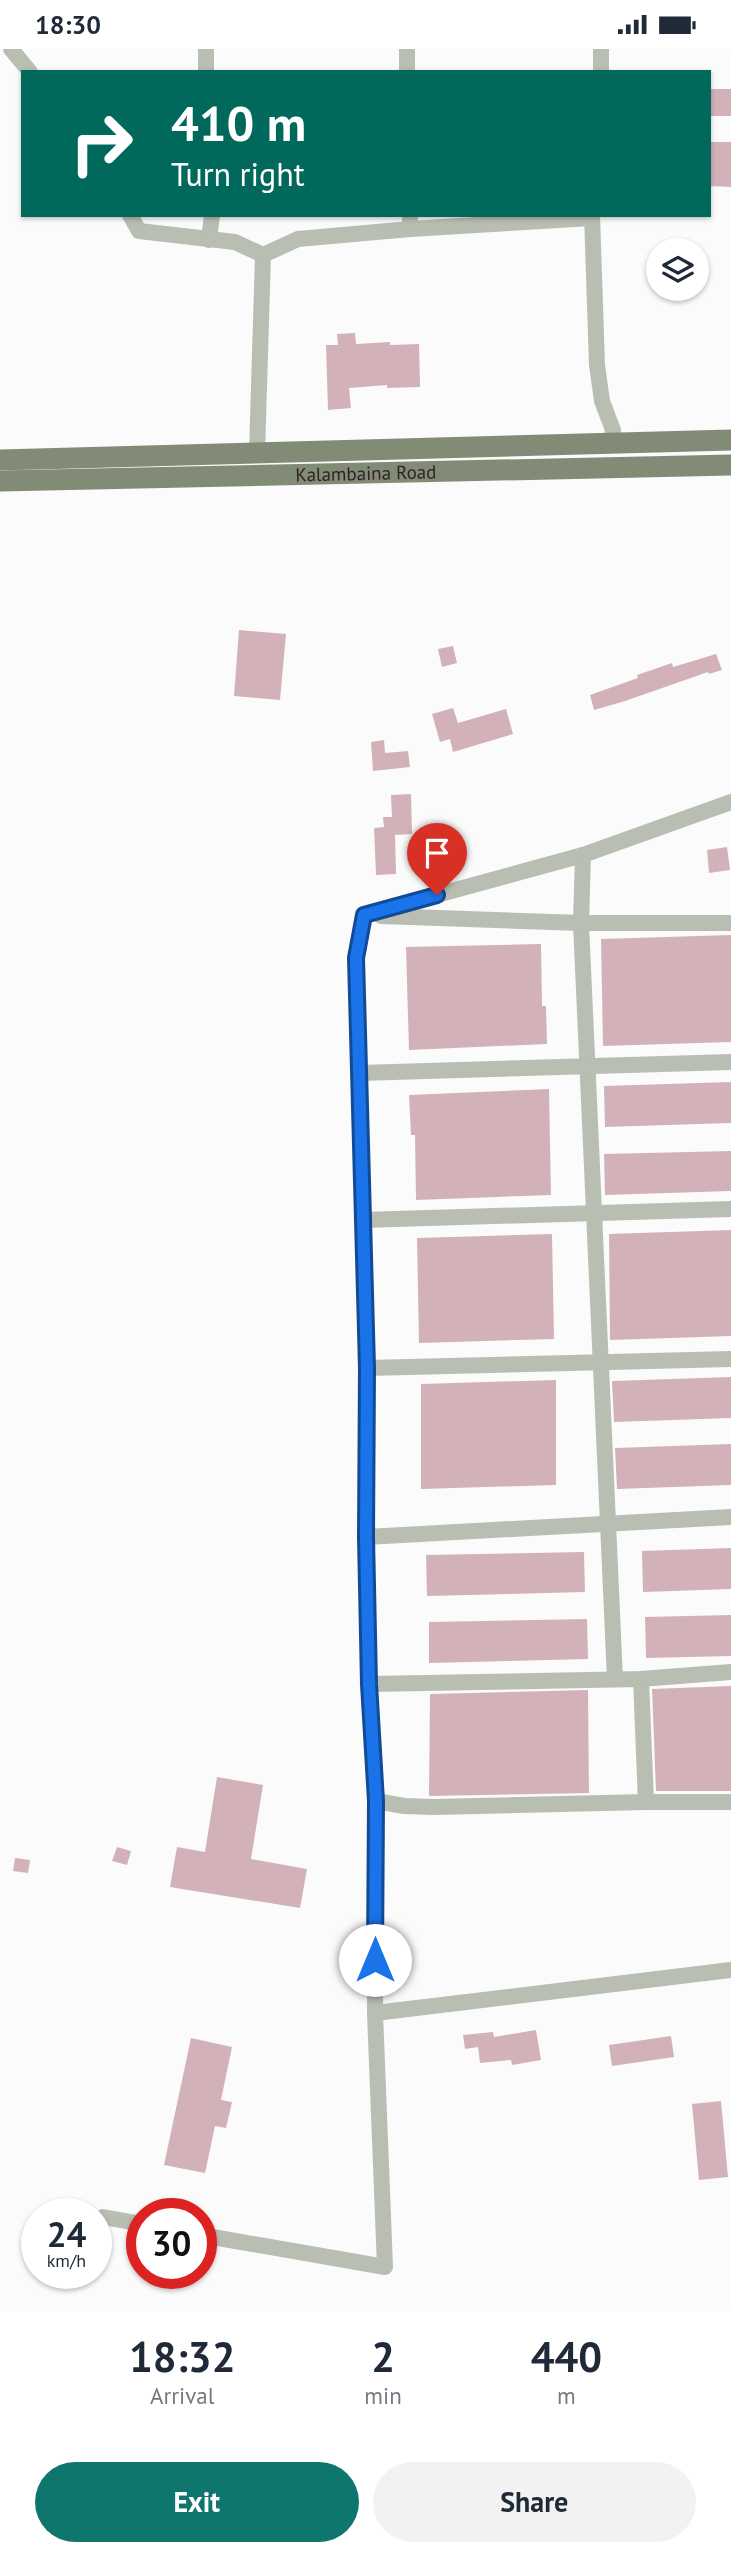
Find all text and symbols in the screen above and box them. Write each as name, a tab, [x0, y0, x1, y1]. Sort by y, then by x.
text: 18:30	[35, 8, 101, 41]
text: 410 m	[171, 91, 306, 155]
icon: right	[56, 98, 147, 189]
text: Turn right	[171, 153, 305, 195]
map controls	[646, 238, 709, 301]
button: layers	[646, 238, 709, 301]
street label: Kalambaina Road	[295, 459, 437, 487]
pin	[407, 823, 467, 895]
icon: arrive	[418, 834, 456, 872]
position arrow	[338, 1923, 412, 1997]
speed limit sign: 30	[126, 2198, 217, 2289]
text: 24	[47, 2211, 86, 2257]
text: km/h	[47, 2249, 86, 2272]
text: 18:32	[129, 2329, 235, 2384]
text: 2	[371, 2329, 395, 2384]
text: 440	[531, 2329, 602, 2384]
text: Arrival	[150, 2381, 214, 2410]
text: min	[364, 2381, 402, 2410]
text: m	[557, 2381, 576, 2410]
button: Exit	[35, 2462, 359, 2542]
button: Share	[373, 2462, 696, 2542]

